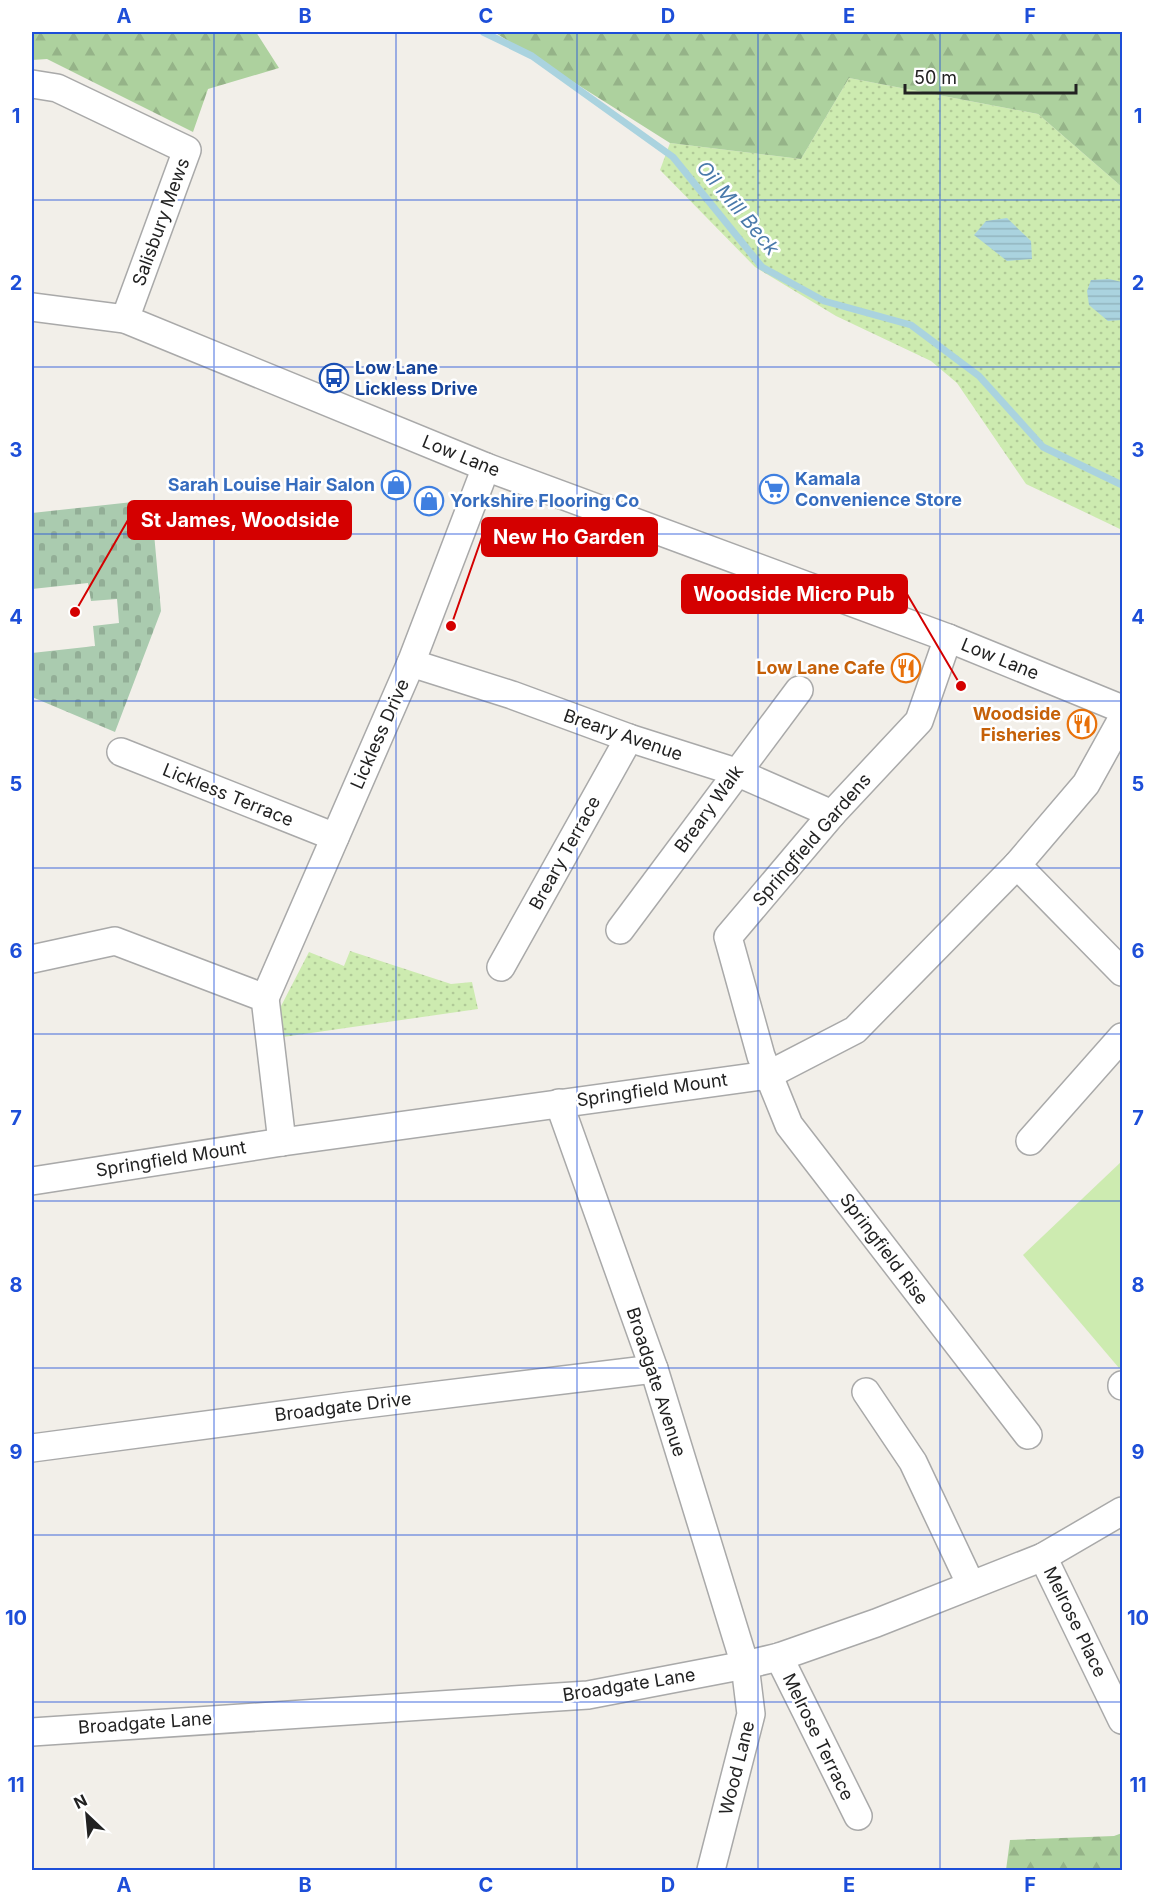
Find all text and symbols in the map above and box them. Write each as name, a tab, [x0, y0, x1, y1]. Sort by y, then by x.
text: A	[117, 4, 132, 28]
text: B	[298, 4, 312, 28]
text: C	[479, 4, 493, 28]
text: D	[661, 4, 675, 28]
text: E	[843, 4, 855, 28]
text: F	[1024, 4, 1036, 28]
scale bar	[905, 57, 1076, 95]
text: 50 m	[914, 67, 957, 88]
text: 1	[12, 104, 20, 128]
text: 1	[1134, 104, 1142, 128]
street label: Salisbury Mews	[128, 155, 193, 289]
water label: Oil Mill Beck	[692, 156, 785, 261]
text: 2	[10, 271, 22, 295]
text: 2	[1132, 271, 1144, 295]
place label: Low Lane Lickless Drive	[355, 357, 478, 399]
bus stop icon: Low Lane Lickless Drive	[318, 362, 350, 394]
street label: Low Lane	[419, 430, 503, 481]
text: 3	[10, 438, 22, 462]
text: 3	[1132, 438, 1144, 462]
place label: Kamala Convenience Store	[795, 468, 962, 510]
shop icon: Sarah Louise Hair Salon	[380, 469, 412, 501]
supermarket icon: Kamala Convenience Store	[758, 473, 790, 505]
place label: Sarah Louise Hair Salon	[168, 474, 375, 495]
shop icon: Yorkshire Flooring Co	[413, 485, 445, 517]
place label: Yorkshire Flooring Co	[450, 490, 639, 511]
callout: St James, Woodside	[128, 501, 351, 539]
text: St James, Woodside	[141, 508, 339, 532]
callout: New Ho Garden	[482, 518, 657, 556]
text: New Ho Garden	[493, 525, 645, 549]
callout: Woodside Micro Pub	[682, 575, 907, 613]
text: Woodside Micro Pub	[693, 582, 895, 606]
text: 4	[9, 605, 23, 629]
text: 4	[1131, 605, 1145, 629]
street label: Low Lane	[958, 633, 1042, 684]
restaurant icon: Low Lane Cafe	[890, 652, 922, 684]
place label: Low Lane Cafe	[756, 657, 885, 678]
street label: Lickless Drive	[346, 675, 413, 792]
place label: Woodside Fisheries	[973, 703, 1061, 745]
street label: Breary Avenue	[561, 704, 685, 765]
restaurant icon: Woodside Fisheries	[1066, 708, 1098, 740]
street label: Lickless Terrace	[160, 759, 297, 830]
street label: Breary Walk	[670, 761, 747, 856]
street label: Springfield Gardens	[748, 769, 875, 910]
text: 5	[10, 772, 22, 796]
text: 5	[1132, 772, 1144, 796]
street label: Breary Terrace	[525, 792, 604, 913]
text: 6	[10, 939, 23, 963]
text: 6	[1132, 939, 1145, 963]
street label: Springfield Mount	[575, 1069, 729, 1110]
text: 7	[10, 1106, 22, 1130]
text: 7	[1132, 1106, 1144, 1130]
street label: Springfield Mount	[94, 1136, 248, 1181]
street label: Springfield Rise	[836, 1189, 933, 1308]
text: 8	[9, 1273, 23, 1297]
text: 8	[1131, 1273, 1145, 1297]
street label: Broadgate Avenue	[622, 1304, 691, 1459]
street label: Broadgate Drive	[273, 1388, 412, 1425]
text: 9	[10, 1440, 23, 1464]
text: 9	[1132, 1440, 1145, 1464]
street label: Melrose Place	[1040, 1563, 1111, 1680]
text: 10	[5, 1606, 27, 1630]
text: 10	[1127, 1606, 1149, 1630]
street label: Broadgate Lane	[561, 1664, 697, 1705]
street label: Melrose Terrace	[779, 1670, 858, 1804]
street label: Broadgate Lane	[77, 1707, 213, 1738]
street label: Wood Lane	[715, 1719, 758, 1817]
text: 11	[7, 1773, 25, 1797]
text: 11	[1129, 1773, 1147, 1797]
north arrow	[57, 1785, 117, 1845]
text: N	[71, 1790, 90, 1813]
text: A	[117, 1873, 132, 1897]
text: B	[298, 1873, 312, 1897]
text: C	[479, 1873, 493, 1897]
text: D	[661, 1873, 675, 1897]
text: E	[843, 1873, 855, 1897]
text: F	[1024, 1873, 1036, 1897]

